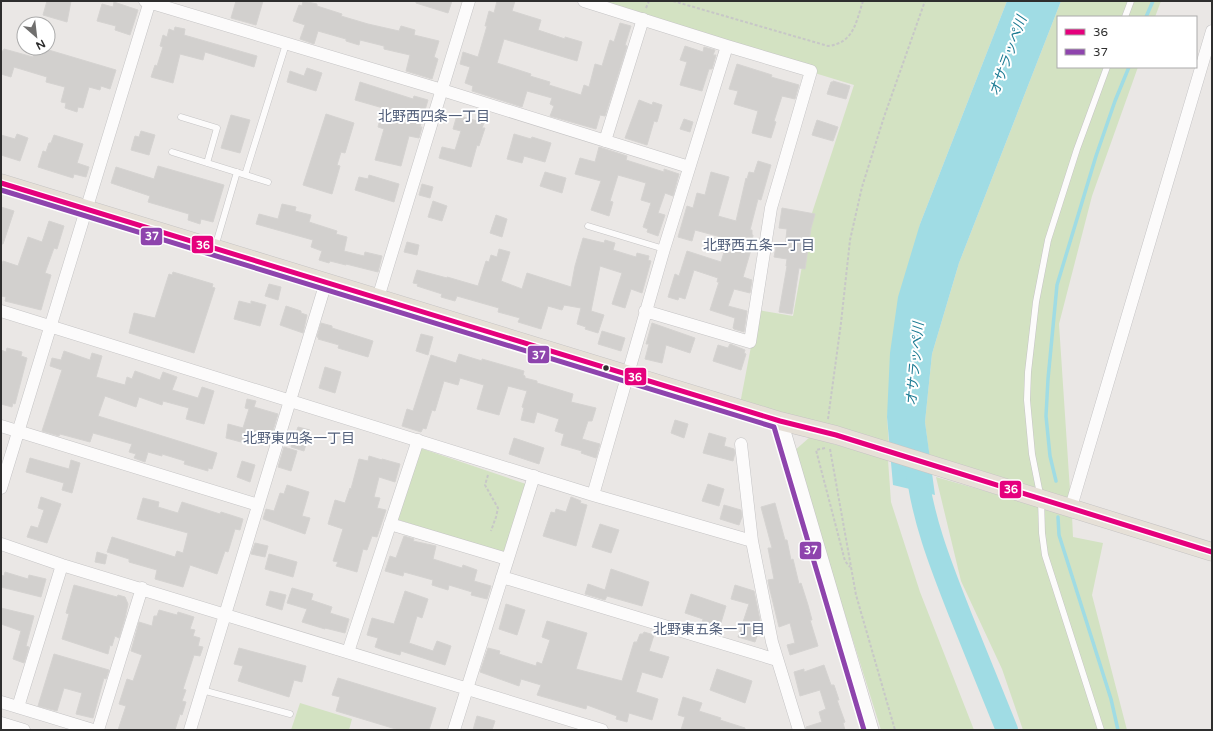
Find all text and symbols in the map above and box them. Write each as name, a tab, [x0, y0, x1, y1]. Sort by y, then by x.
water label: オサラッペ川	[986, 12, 1031, 98]
north arrow	[16, 16, 56, 56]
legend	[1057, 16, 1197, 68]
text: 36	[1093, 25, 1108, 39]
text: N	[34, 37, 47, 52]
text: 37	[1093, 45, 1108, 59]
district label: 北野西四条一丁目	[378, 108, 490, 125]
line badge: 37	[140, 227, 163, 246]
text: 37	[145, 230, 159, 243]
line badge: 36	[191, 235, 214, 254]
district label: 北野西五条一丁目	[703, 237, 815, 254]
text: 36	[196, 239, 210, 252]
water label: オサラッペ川	[903, 319, 927, 407]
line badge: 37	[527, 345, 550, 364]
text: 37	[532, 349, 546, 362]
unlabelled marker	[601, 363, 611, 373]
line badge: 36	[624, 367, 647, 386]
text: 36	[628, 371, 642, 384]
district label: 北野東四条一丁目	[243, 430, 355, 447]
line badge: 36	[999, 480, 1022, 499]
text: 36	[1004, 483, 1018, 496]
line badge: 37	[799, 541, 822, 560]
text: 37	[804, 544, 818, 557]
district label: 北野東五条一丁目	[653, 621, 765, 638]

